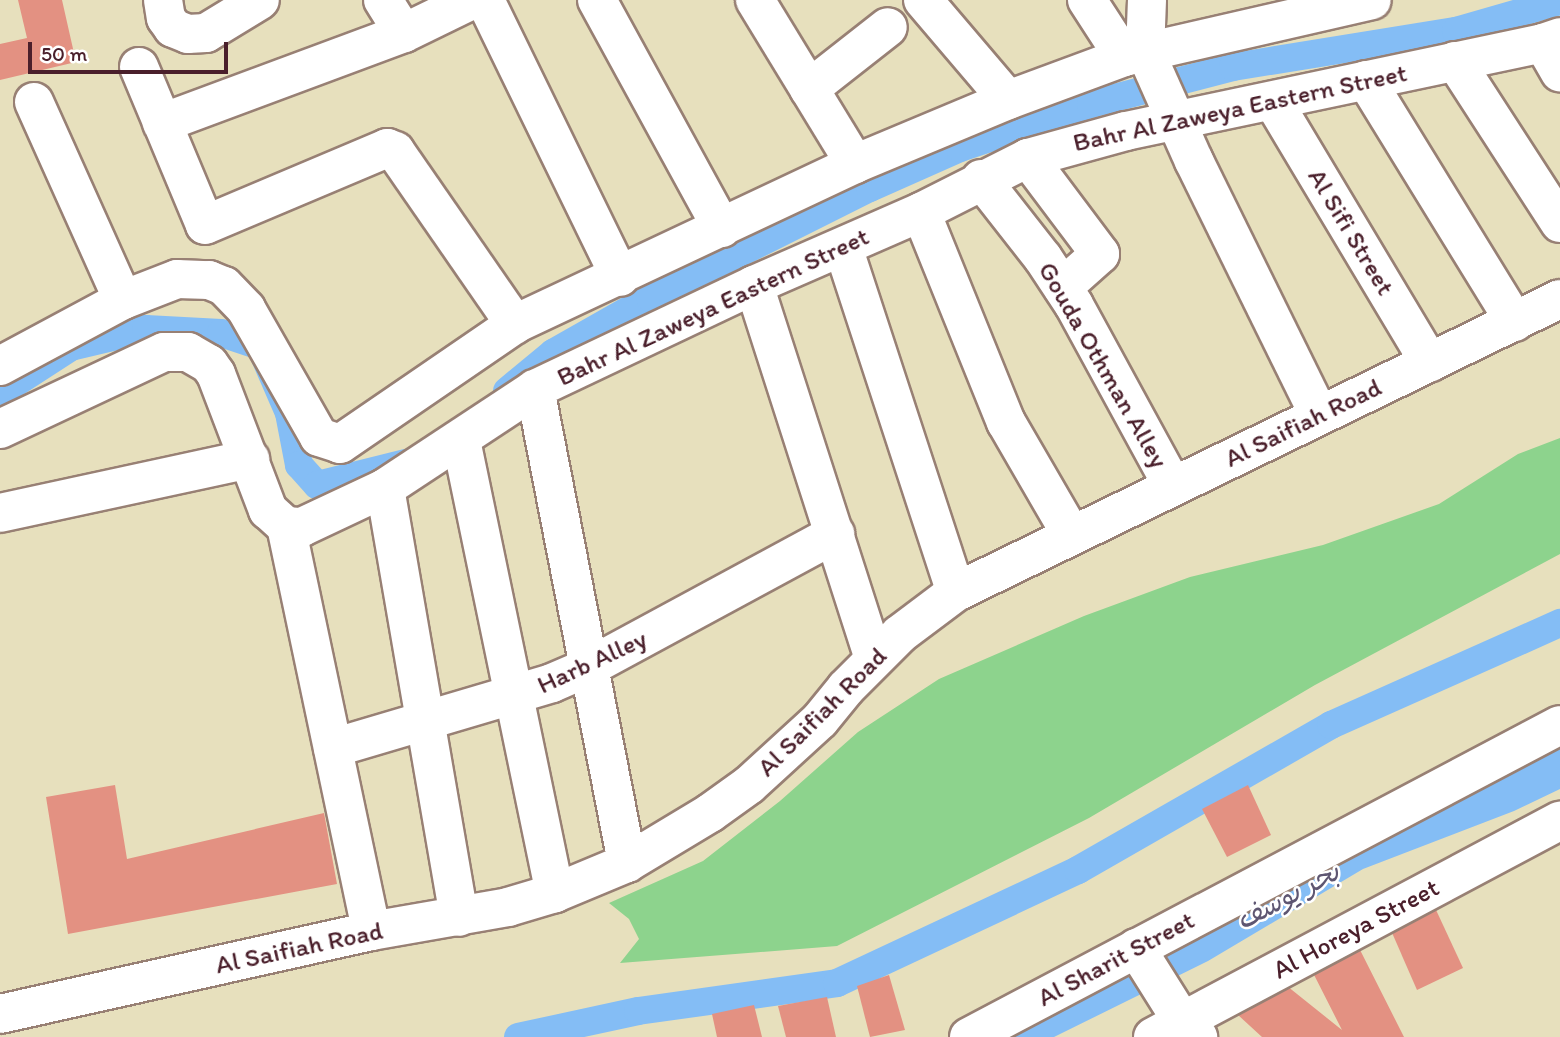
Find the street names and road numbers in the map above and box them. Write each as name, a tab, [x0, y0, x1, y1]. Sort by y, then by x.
street label: Bahr Al Zaweya Eastern Street	[1070, 57, 1410, 159]
street label: Al Sifi Street	[1301, 163, 1401, 301]
street label: Bahr Al Zaweya Eastern Street	[552, 221, 874, 393]
street label: Gouda Othman Alley	[1031, 256, 1175, 474]
street label: Al Saifiah Road	[1220, 372, 1386, 474]
street label: Harb Alley	[532, 623, 652, 701]
street label: Al Saifiah Road	[751, 641, 893, 783]
street label: Al Horeya Street	[1267, 872, 1445, 986]
street label: Al Sharit Street	[1032, 905, 1200, 1013]
street label: Al Saifiah Road	[212, 915, 386, 981]

